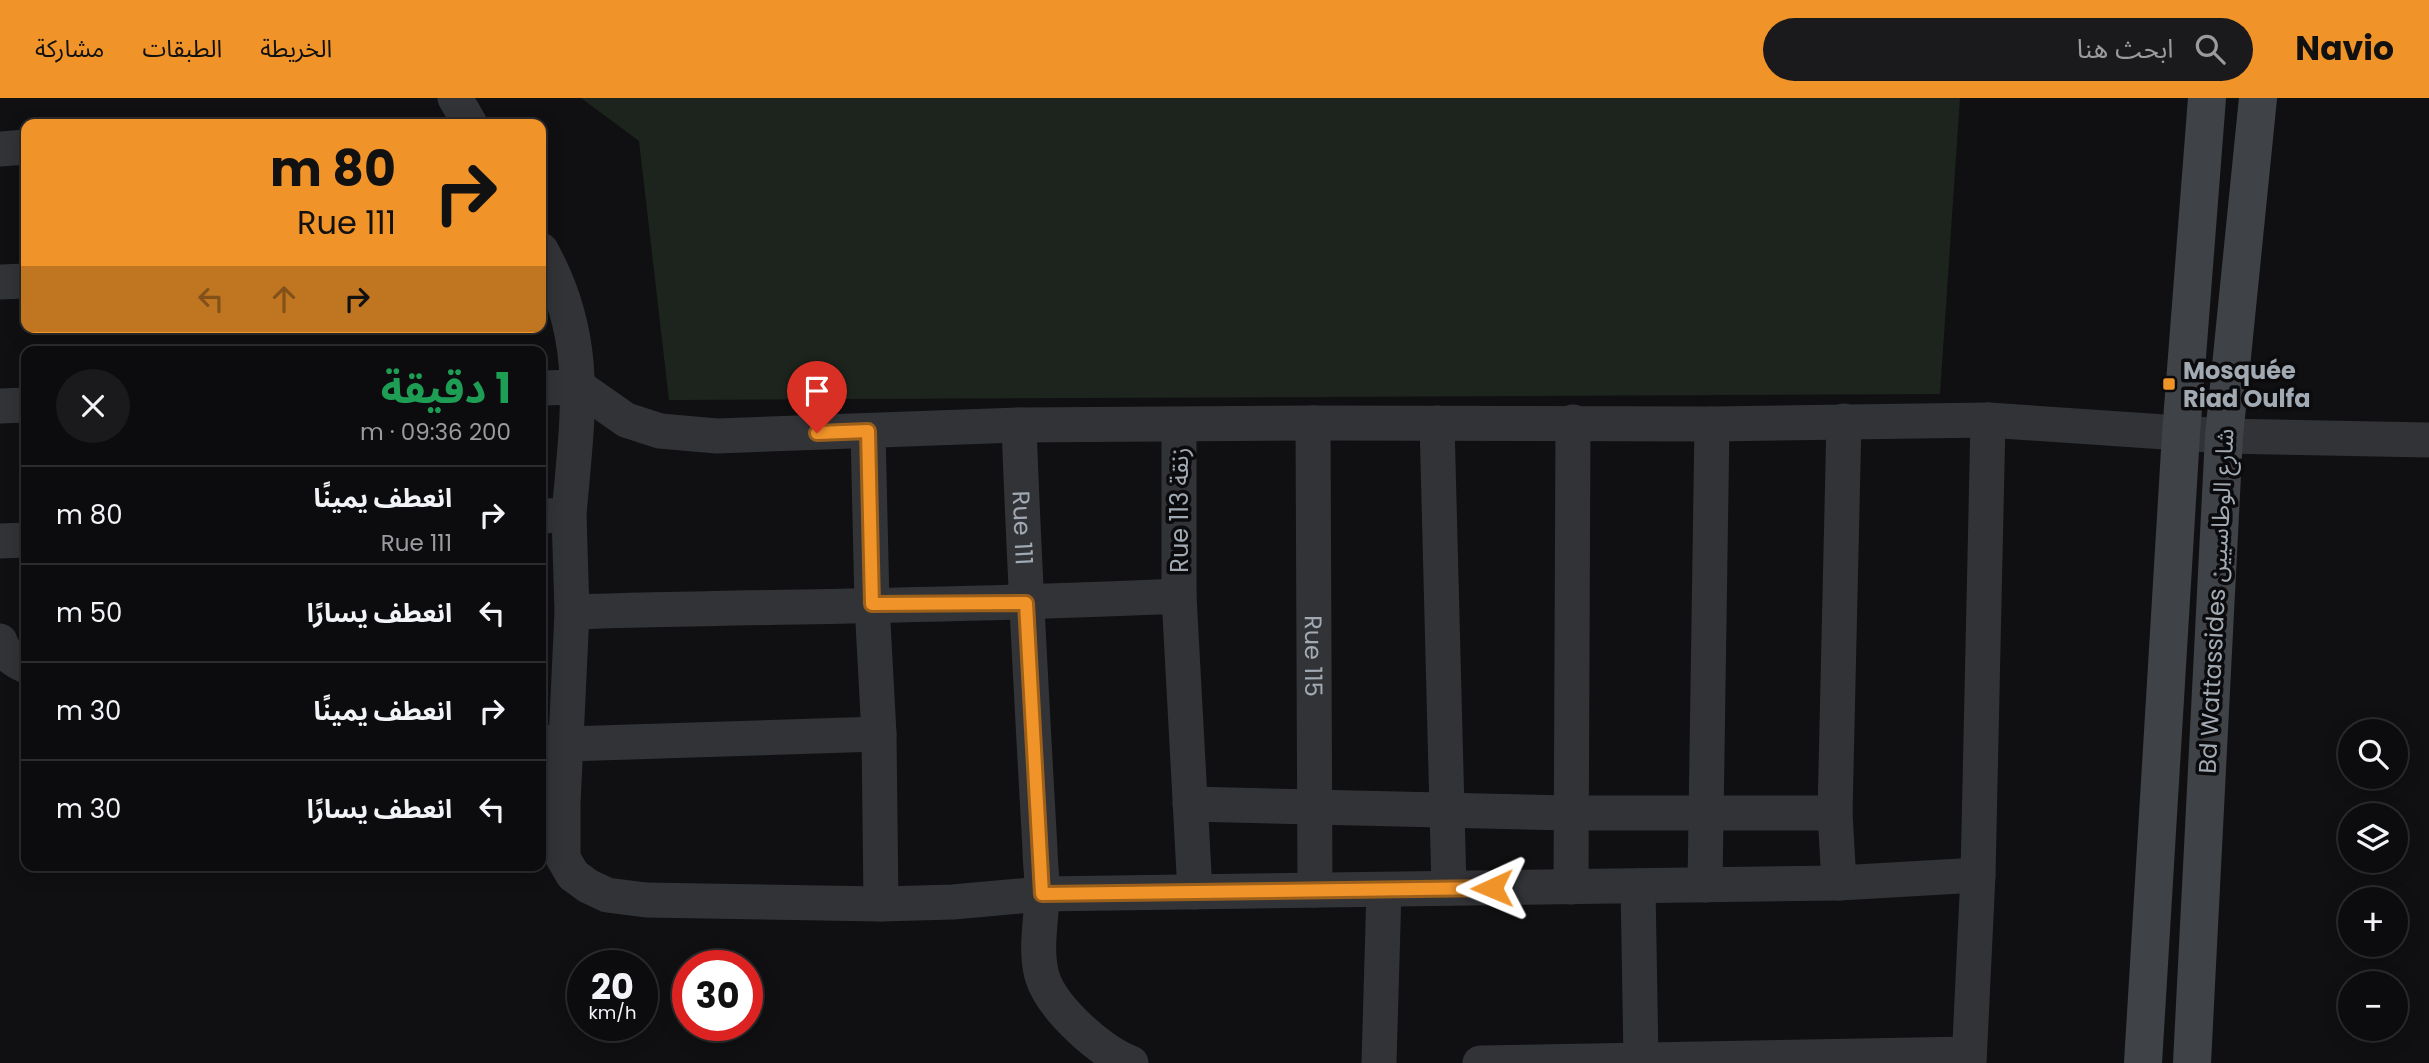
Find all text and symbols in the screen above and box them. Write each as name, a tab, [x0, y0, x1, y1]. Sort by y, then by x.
search box	[1763, 18, 2253, 81]
text: Navio	[2295, 25, 2394, 72]
icon: search	[2191, 30, 2229, 68]
text: ابحث هنا	[2077, 31, 2173, 67]
text: مشاركة	[35, 32, 104, 65]
text: الطبقات	[142, 32, 222, 65]
text: الخريطة	[260, 32, 332, 65]
text: 80 m	[270, 135, 396, 203]
icon: right	[420, 147, 511, 238]
text: Rue 111	[297, 200, 396, 245]
icon: left	[192, 280, 230, 318]
icon: ahead	[265, 280, 303, 318]
icon: right	[338, 280, 376, 318]
place label: Mosquée Riad Oulfa	[2183, 354, 2310, 415]
text: 1 دقيقة	[381, 359, 511, 418]
pin	[787, 361, 847, 433]
button: close	[56, 369, 130, 443]
icon: arrive	[798, 372, 836, 410]
marker: Mosquée Riad Oulfa	[2161, 376, 2177, 392]
text: 200 m · 09:36	[360, 416, 511, 448]
street label: Bd Wattassides شارع الوطاسيين	[2190, 428, 2243, 774]
street label: Rue 113 زنقة	[1163, 447, 1196, 573]
text: انعطف يمينًا	[314, 480, 452, 516]
street label: Rue 111	[1005, 490, 1041, 566]
icon: right	[473, 496, 511, 534]
text: 80 m	[56, 497, 122, 533]
text: Rue 111	[381, 527, 452, 559]
icon: left	[473, 594, 511, 632]
text: 50 m	[56, 595, 122, 631]
text: انعطف يسارًا	[307, 595, 452, 631]
street label: Rue 115	[1297, 615, 1331, 697]
icon: right	[473, 692, 511, 730]
text: 30 m	[56, 693, 121, 729]
text: انعطف يمينًا	[314, 693, 452, 729]
map controls	[2338, 719, 2408, 1041]
button: search	[2338, 719, 2408, 789]
icon: left	[473, 790, 511, 828]
text: 30 m	[56, 791, 121, 827]
text: انعطف يسارًا	[307, 791, 452, 827]
button: layers	[2338, 803, 2408, 873]
position arrow	[1455, 851, 1529, 925]
button: +	[2338, 887, 2408, 957]
speed limit sign: 30	[672, 950, 763, 1041]
text: 20	[591, 962, 634, 1011]
button: −	[2338, 971, 2408, 1041]
text: km/h	[589, 1000, 636, 1025]

